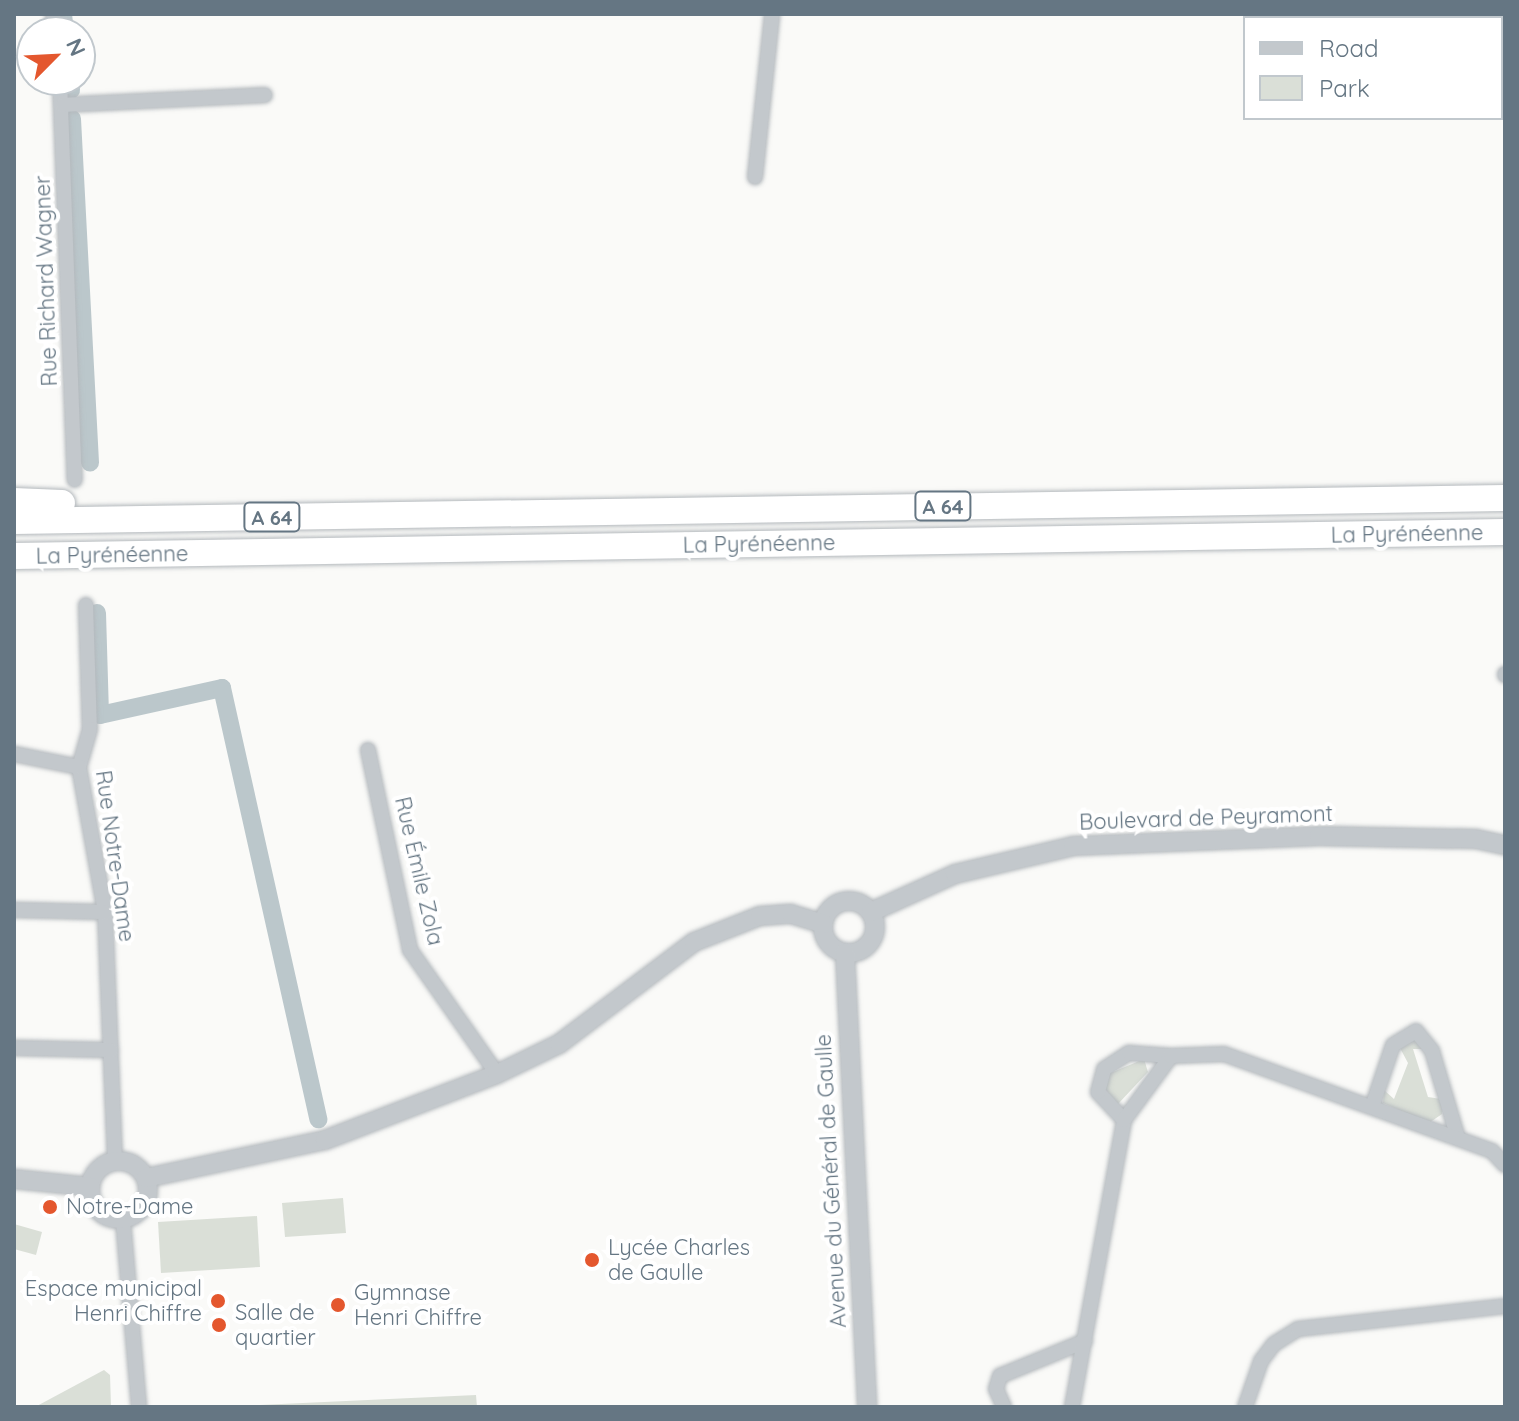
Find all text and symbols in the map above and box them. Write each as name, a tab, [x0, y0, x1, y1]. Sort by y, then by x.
north arrow	[16, 16, 96, 96]
legend	[1243, 16, 1503, 120]
text: Road	[1319, 33, 1379, 63]
text: N	[60, 34, 92, 60]
text: Park	[1319, 73, 1370, 103]
street label: Rue Richard Wagner	[29, 175, 63, 387]
road number: A 64	[913, 490, 973, 522]
road number: A 64	[242, 501, 302, 533]
street label: La Pyrénéenne	[1330, 519, 1484, 549]
street label: La Pyrénéenne	[682, 529, 836, 559]
street label: La Pyrénéenne	[35, 540, 189, 570]
street label: Rue Notre-Dame	[90, 769, 140, 943]
street label: Rue Émile Zola	[389, 794, 449, 948]
street label: Boulevard de Peyramont	[1079, 800, 1333, 836]
street label: Avenue du Général de Gaulle	[810, 1033, 852, 1329]
place label: Notre-Dame	[66, 1194, 193, 1220]
marker: Notre-Dame	[41, 1198, 59, 1216]
place label: Lycée Charles de Gaulle	[608, 1234, 750, 1286]
marker: Lycée Charles de Gaulle	[583, 1251, 601, 1269]
place label: Espace municipal Henri Chiffre	[25, 1275, 202, 1326]
place label: Gymnase Henri Chiffre	[354, 1279, 482, 1330]
marker: Espace municipal Henri Chiffre	[209, 1292, 227, 1310]
marker: Gymnase Henri Chiffre	[329, 1296, 347, 1314]
place label: Salle de quartier	[235, 1299, 316, 1350]
marker: Salle de quartier	[210, 1316, 228, 1334]

